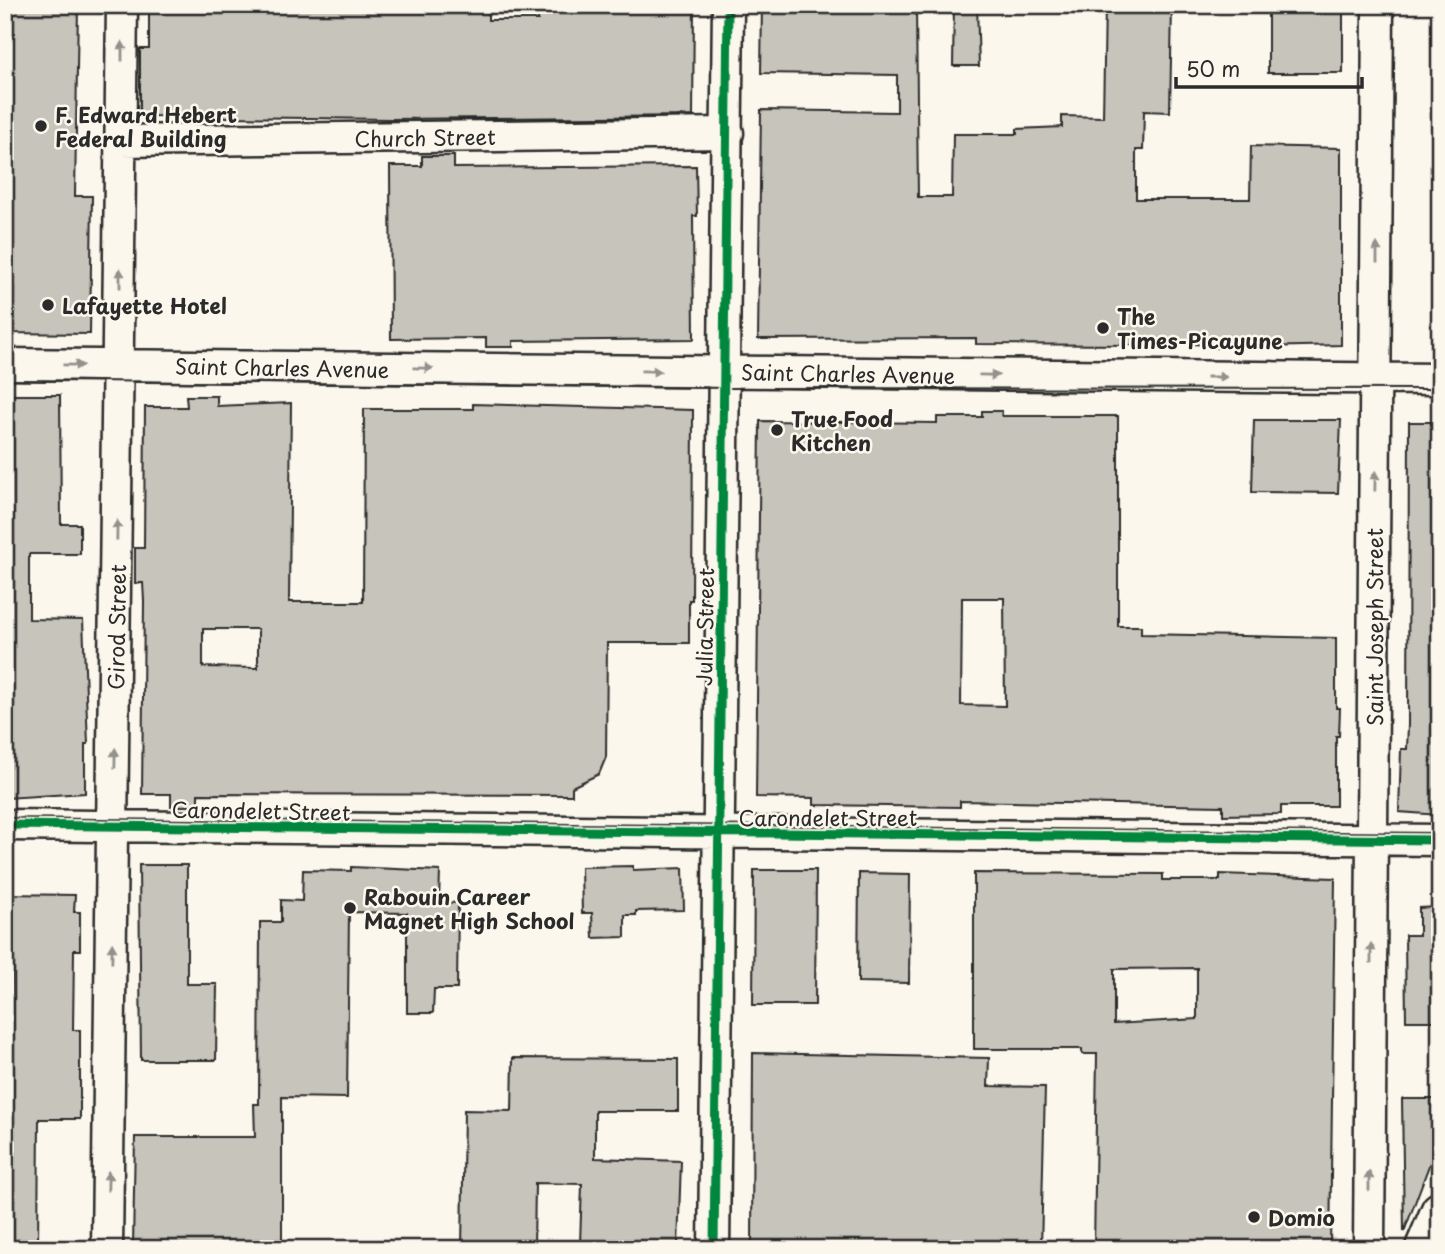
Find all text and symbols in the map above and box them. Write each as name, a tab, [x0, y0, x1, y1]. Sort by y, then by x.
one-way arrow	[116, 39, 128, 61]
scale bar	[1176, 46, 1361, 90]
text: 50 m	[1186, 52, 1240, 84]
place label: F. Edward Hebert Federal Building	[55, 98, 237, 154]
marker: F. Edward Hebert Federal Building	[33, 118, 49, 134]
street label: Church Street	[354, 120, 496, 154]
one-way arrow	[1371, 242, 1383, 264]
one-way arrow	[114, 267, 126, 289]
place label: Lafayette Hotel	[62, 289, 227, 321]
marker: Lafayette Hotel	[40, 297, 56, 313]
place label: The Times-Picayune	[1117, 300, 1283, 356]
marker: The Times-Picayune	[1095, 320, 1111, 336]
street label: Saint Charles Avenue	[175, 349, 389, 385]
street label: Saint Charles Avenue	[741, 355, 955, 391]
one-way arrow	[63, 359, 85, 370]
one-way arrow	[413, 362, 435, 374]
one-way arrow	[640, 365, 662, 377]
one-way arrow	[979, 369, 1001, 380]
one-way arrow	[1206, 371, 1228, 383]
place label: True Food Kitchen	[791, 402, 893, 458]
marker: True Food Kitchen	[769, 422, 785, 438]
one-way arrow	[1369, 469, 1381, 491]
one-way arrow	[112, 519, 123, 541]
street label: Saint Joseph Street	[1358, 528, 1390, 726]
street label: Girod Street	[99, 564, 133, 690]
street label: Julia Street	[687, 568, 721, 686]
one-way arrow	[109, 746, 121, 768]
street label: Carondelet Street	[171, 792, 351, 828]
street label: Carondelet Street	[739, 801, 917, 833]
place label: Rabouin Career Magnet High School	[364, 880, 574, 936]
marker: Rabouin Career Magnet High School	[342, 900, 358, 916]
one-way arrow	[106, 942, 117, 964]
one-way arrow	[1365, 942, 1377, 964]
one-way arrow	[102, 1169, 114, 1191]
one-way arrow	[1364, 1169, 1375, 1191]
place label: Domio	[1268, 1201, 1335, 1233]
marker: Domio	[1246, 1209, 1262, 1225]

